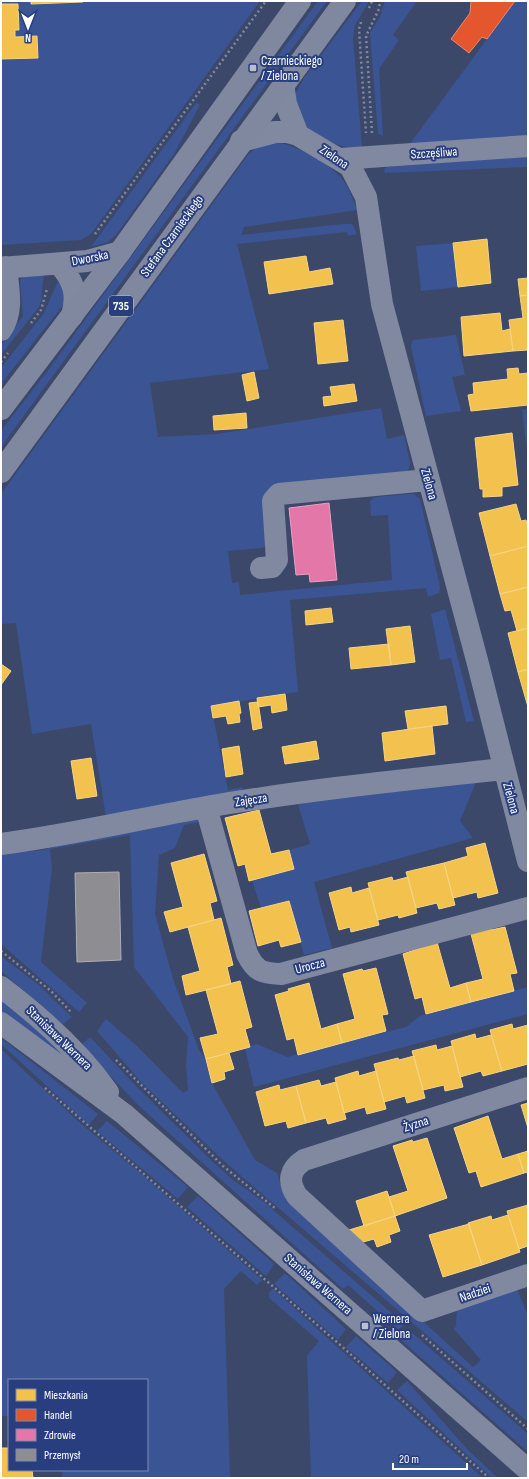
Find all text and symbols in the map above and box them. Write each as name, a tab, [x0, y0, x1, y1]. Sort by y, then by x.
north arrow	[8, 8, 48, 48]
text: N	[25, 31, 31, 44]
place label: Czarnieckiego / Zielona	[261, 53, 322, 84]
marker: Czarnieckiego / Zielona	[248, 63, 258, 73]
street label: Zielona	[317, 142, 351, 172]
street label: Szczęśliwa	[410, 143, 458, 163]
street label: Stefana Czarnieckiego	[137, 192, 207, 280]
street label: Dworska	[70, 247, 110, 269]
road number: 735	[109, 296, 133, 316]
street label: Zielona	[417, 467, 441, 501]
street label: Zielona	[499, 781, 523, 815]
street label: Zajęcza	[234, 790, 268, 810]
street label: Urocza	[293, 954, 327, 978]
street label: Stanisława Wernera	[23, 1003, 95, 1073]
street label: Żyzna	[401, 1112, 431, 1136]
street label: Stanisława Wernera	[281, 1250, 355, 1318]
street label: Nadziei	[457, 1280, 493, 1306]
place label: Wernera / Zielona	[373, 1311, 410, 1342]
marker: Wernera / Zielona	[360, 1321, 370, 1331]
legend	[8, 1379, 148, 1471]
text: Mieszkania	[44, 1388, 88, 1403]
text: Handel	[44, 1408, 72, 1423]
text: Zdrowie	[44, 1428, 76, 1443]
scale bar	[393, 1445, 467, 1471]
text: Przemysł	[44, 1448, 81, 1463]
text: 20 m	[399, 1452, 419, 1467]

